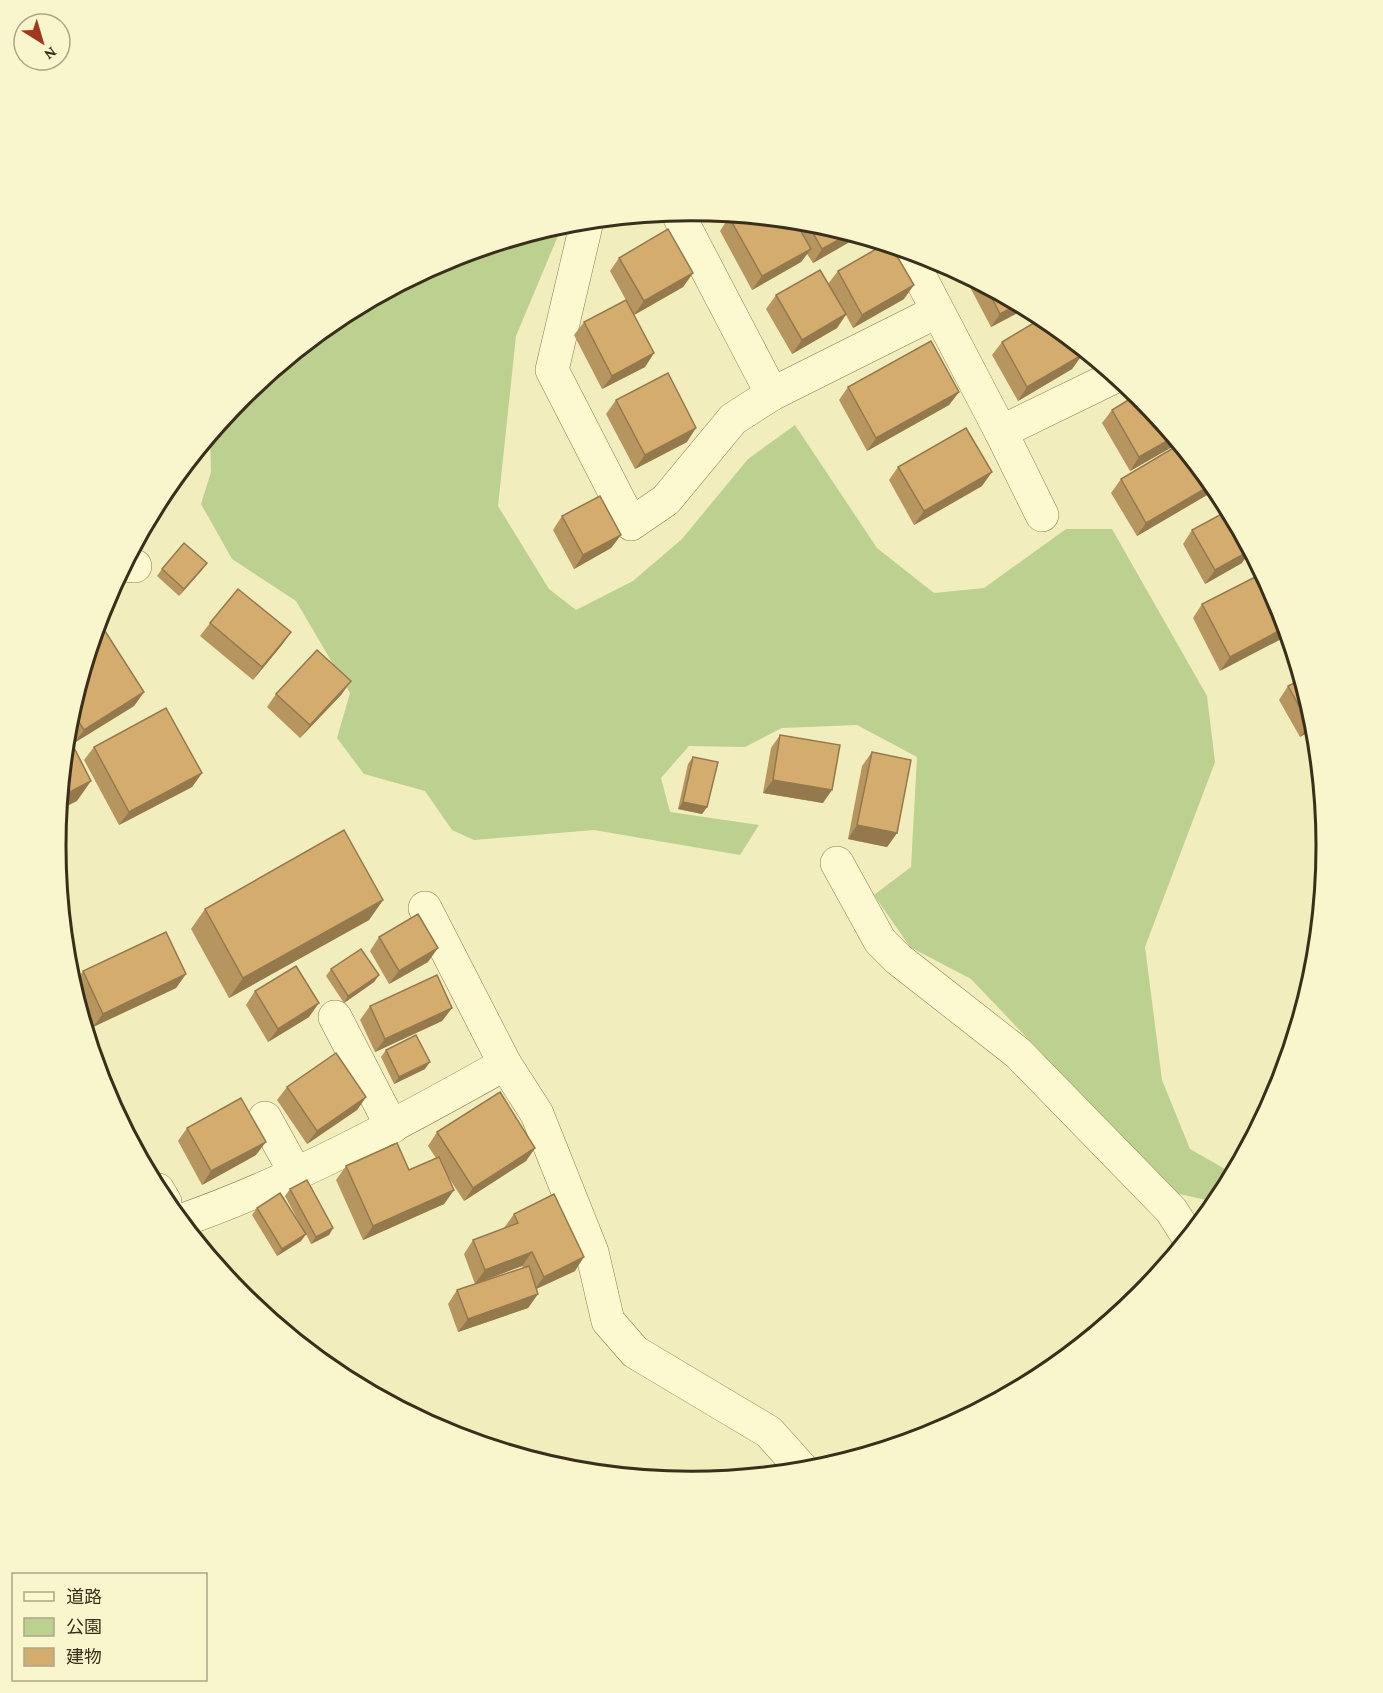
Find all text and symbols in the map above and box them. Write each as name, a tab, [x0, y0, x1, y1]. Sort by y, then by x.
north arrow	[12, 12, 72, 72]
text: N	[41, 44, 60, 64]
legend	[12, 1573, 207, 1681]
text: 道路	[66, 1587, 102, 1607]
text: 公園	[66, 1617, 102, 1637]
text: 建物	[66, 1647, 102, 1667]

